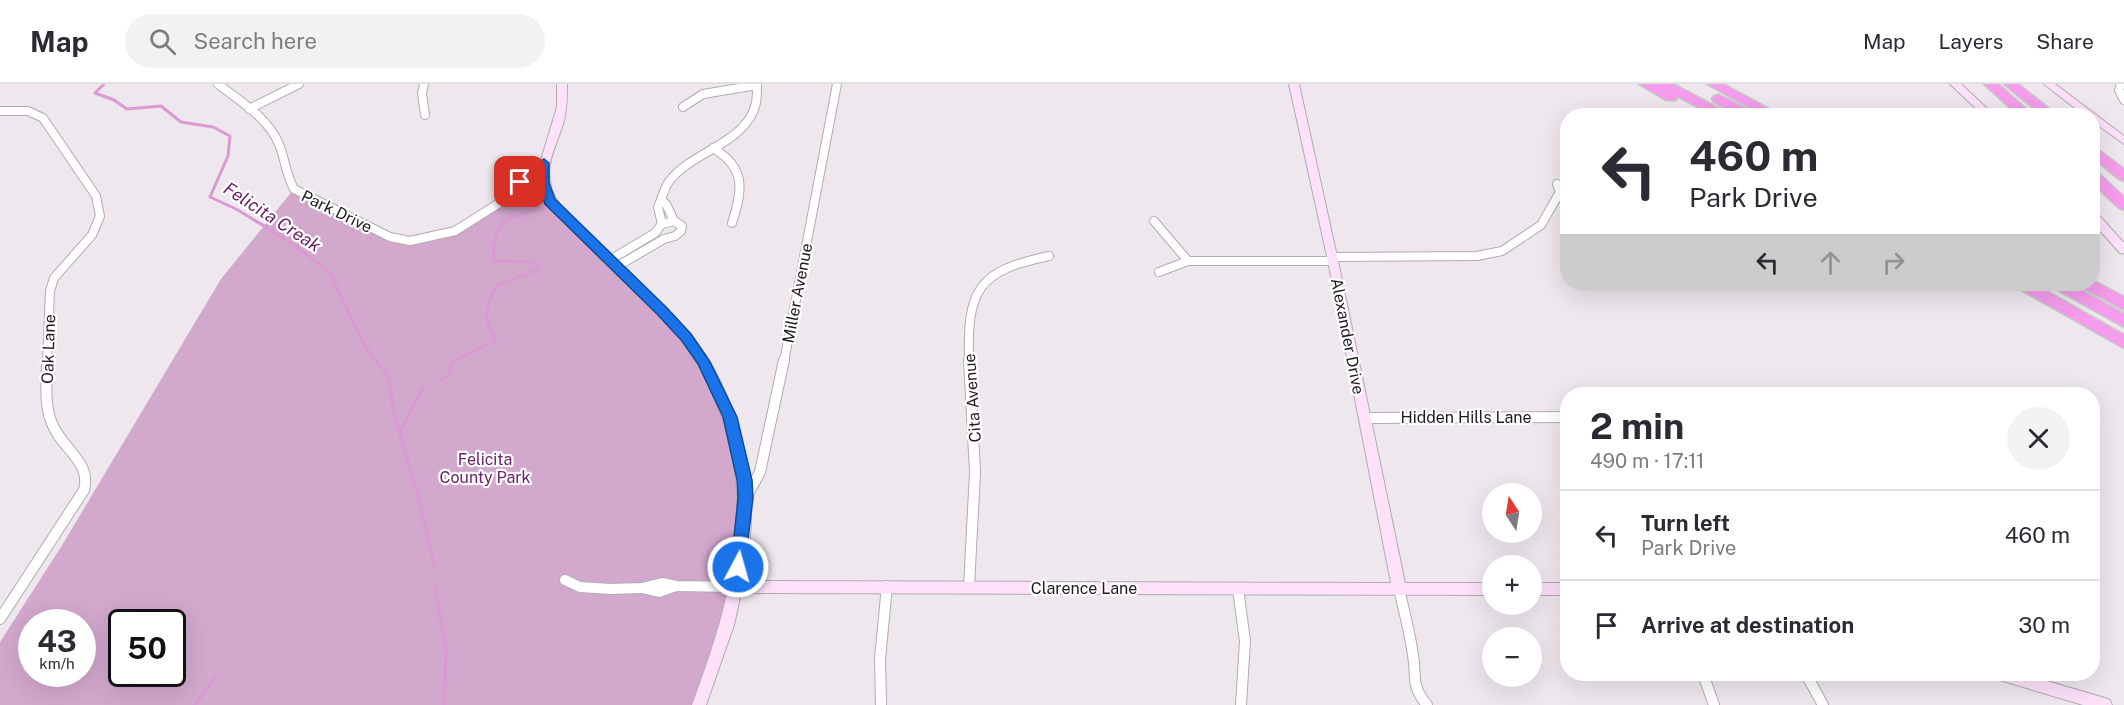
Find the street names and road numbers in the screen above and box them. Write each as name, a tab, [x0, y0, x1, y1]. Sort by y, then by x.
street label: Park Drive	[298, 186, 375, 237]
street label: Miller Avenue	[778, 241, 816, 345]
street label: Alexander Drive	[1327, 276, 1368, 396]
street label: Oak Lane	[38, 314, 59, 384]
street label: Cita Avenue	[960, 353, 985, 443]
street label: Hidden Hills Lane	[1400, 408, 1532, 427]
street label: Clarence Lane	[1031, 579, 1137, 598]

